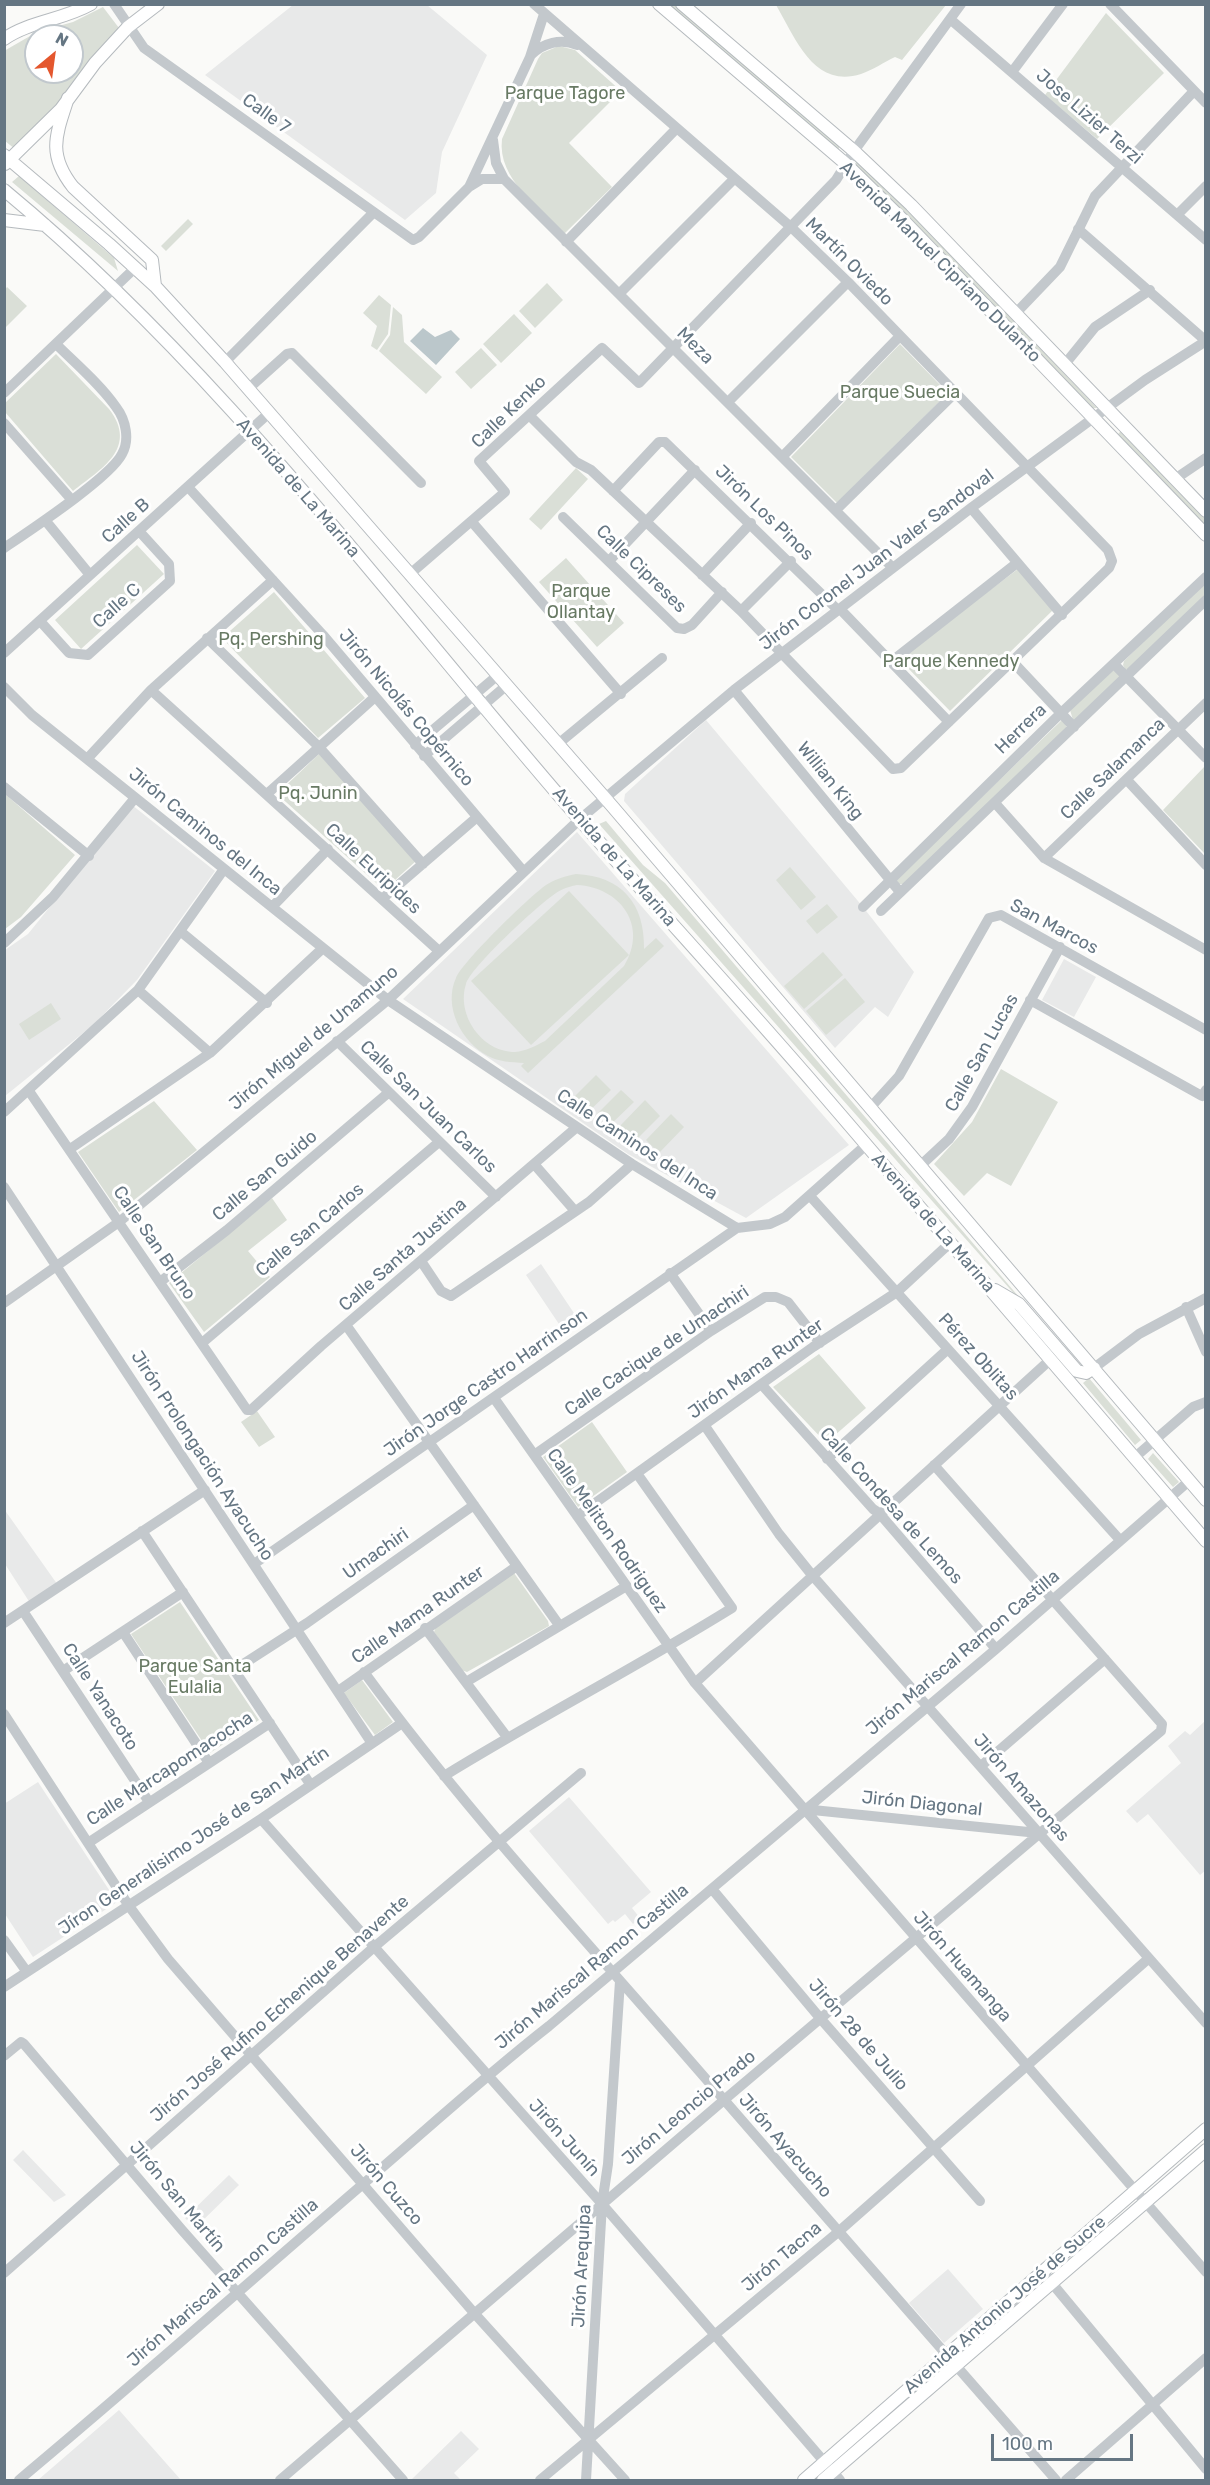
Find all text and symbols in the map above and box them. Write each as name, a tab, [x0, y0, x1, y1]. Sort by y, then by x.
north arrow	[24, 24, 84, 84]
text: N	[52, 28, 72, 51]
street label: Jose Lizier Terzi	[1031, 65, 1147, 169]
park label: Parque Tagore	[505, 83, 625, 105]
street label: Calle 7	[238, 89, 294, 139]
street label: Avenida Manuel Cipriano Dulanto	[835, 157, 1045, 367]
street label: Martín Oviedo	[801, 214, 897, 310]
street label: Meza	[672, 323, 718, 369]
street label: Calle Kenko	[467, 371, 551, 453]
park label: Parque Suecia	[840, 382, 960, 404]
street label: Avenida de La Marina	[232, 414, 364, 562]
street label: Jirón Los Pinos	[710, 461, 818, 565]
street label: Jirón Coronel Juan Valer Sandoval	[756, 465, 998, 655]
street label: Calle B	[98, 494, 154, 548]
street label: Calle Cipreses	[591, 520, 691, 618]
street label: Calle C	[89, 579, 145, 633]
park label: Parque Ollantay	[547, 581, 615, 624]
street label: Jirón Nicolás Copérnico	[334, 625, 478, 791]
park label: Pq. Pershing	[218, 629, 324, 651]
park label: Parque Kennedy	[883, 651, 1019, 673]
street label: Herrera	[991, 699, 1051, 759]
street label: Calle Salamanca	[1056, 714, 1170, 824]
street label: Willian King	[792, 738, 868, 824]
street label: Jirón Caminos del Inca	[124, 764, 286, 900]
park label: Pq. Junin	[278, 783, 358, 805]
street label: Avenida de La Marina	[548, 783, 680, 931]
street label: Calle Euripides	[321, 819, 425, 919]
street label: San Marcos	[1006, 895, 1102, 959]
street label: Jirón Miguel de Unamuno	[225, 961, 403, 1115]
street label: Calle San Lucas	[941, 990, 1023, 1116]
street label: Calle San Juan Carlos	[355, 1036, 501, 1178]
street label: Calle Caminos del Inca	[552, 1085, 722, 1205]
street label: Calle San Guido	[208, 1126, 322, 1226]
street label: Avenida de La Marina	[867, 1149, 999, 1297]
street label: Calle San Carlos	[252, 1179, 368, 1281]
street label: Calle San Bruno	[108, 1182, 200, 1304]
street label: Calle Santa Justina	[335, 1194, 471, 1316]
street label: Calle Cacique de Umachiri	[561, 1281, 753, 1421]
street label: Jirón Jorge Castro Harrinson	[380, 1304, 592, 1462]
street label: Pérez Oblitas	[933, 1309, 1023, 1405]
street label: Jirón Mama Runter	[684, 1314, 828, 1424]
street label: Jirón Prolongación Ayacucho	[126, 1347, 278, 1565]
street label: Calle Condesa de Lemos	[815, 1423, 967, 1589]
street label: Calle Meliton Rodriguez	[542, 1445, 672, 1617]
street label: Umachiri	[339, 1524, 413, 1584]
street label: Calle Mama Runter	[347, 1561, 489, 1669]
street label: Jirón Mariscal Ramon Castilla	[862, 1566, 1064, 1740]
street label: Calle Yanacoto	[57, 1639, 143, 1755]
park label: Parque Santa Eulalia	[139, 1656, 251, 1698]
street label: Calle Marcapomacocha	[83, 1707, 257, 1831]
street label: Jirón Amazonas	[968, 1730, 1074, 1846]
street label: Jíron Generalisimo José de San Martín	[55, 1742, 333, 1940]
street label: Jirón Diagonal	[861, 1787, 983, 1821]
street label: Jirón Mariscal Ramon Castilla	[491, 1880, 693, 2054]
street label: Jirón José Rufino Echenique Benavente	[146, 1891, 414, 2127]
street label: Jirón Huamanga	[908, 1907, 1016, 2027]
street label: Jirón 28 de Julio	[804, 1975, 912, 2095]
street label: Jirón Leoncio Prado	[618, 2046, 760, 2170]
street label: Jirón Ayacucho	[734, 2089, 836, 2203]
street label: Jirón Junín	[524, 2095, 604, 2181]
street label: Jirón San Martín	[124, 2137, 230, 2257]
street label: Jirón Cuzco	[345, 2140, 427, 2230]
street label: Jirón Mariscal Ramon Castilla	[123, 2194, 323, 2372]
street label: Jirón Arequipa	[568, 2204, 596, 2328]
street label: Avenida Antonio José de Sucre	[899, 2211, 1111, 2399]
street label: Jirón Tacna	[738, 2217, 826, 2297]
scale bar	[994, 2422, 1136, 2460]
text: 100 m	[1002, 2433, 1053, 2455]

